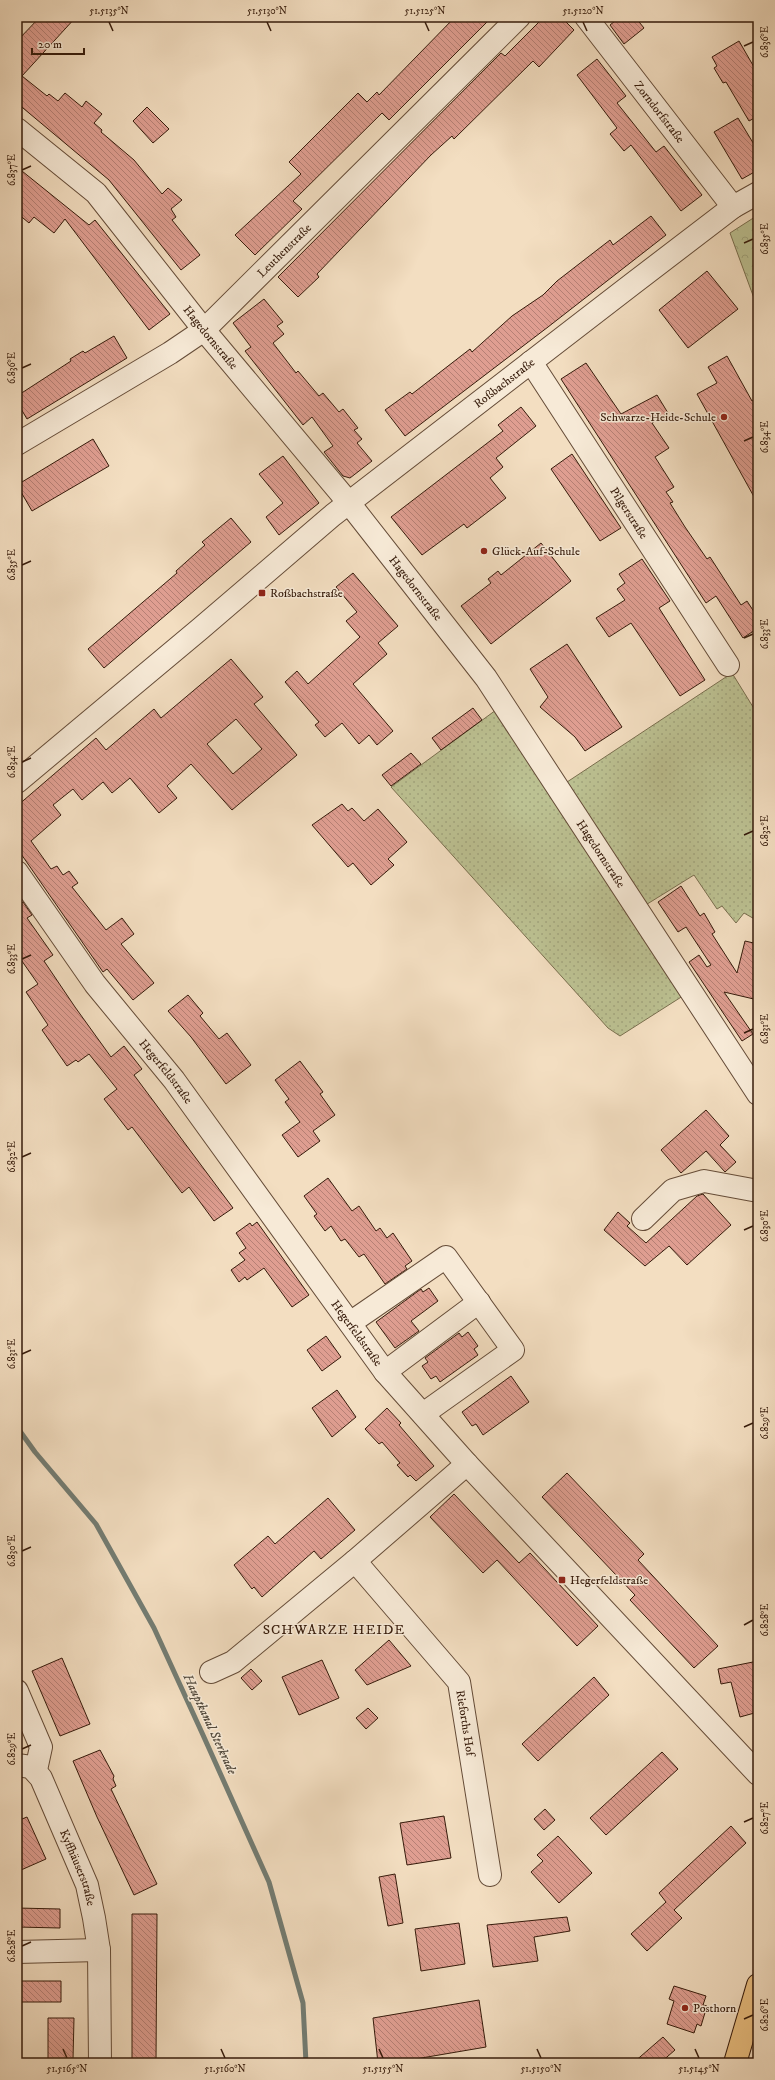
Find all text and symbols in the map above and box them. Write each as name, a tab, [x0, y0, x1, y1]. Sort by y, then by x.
text: 51.5135°N	[89, 5, 129, 17]
text: 51.5130°N	[247, 5, 287, 17]
text: 51.5125°N	[405, 5, 445, 17]
text: 51.5120°N	[562, 5, 604, 17]
text: 6.836°E	[759, 26, 771, 58]
scale bar	[32, 30, 84, 56]
text: 20 m	[38, 37, 62, 52]
street label: Zorndorfstraße	[631, 78, 688, 146]
text: 6.837°E	[6, 154, 18, 186]
street label: Leuthenstraße	[254, 220, 314, 281]
text: 6.835°E	[759, 223, 771, 255]
street label: Hagedornstraße	[180, 302, 241, 372]
text: 6.836°E	[6, 352, 18, 384]
street label: Roßbachstraße	[471, 355, 538, 411]
place label: Schwarze-Heide-Schule	[600, 410, 716, 425]
marker: Schwarze-Heide-Schule	[719, 412, 729, 422]
text: 6.834°E	[759, 421, 771, 453]
street label: Pilgerstraße	[607, 484, 651, 542]
place label: Glück-Auf-Schule	[492, 544, 580, 559]
marker: Glück-Auf-Schule	[479, 546, 489, 556]
text: 6.835°E	[6, 549, 18, 581]
street label: Hagedornstraße	[386, 553, 446, 624]
place label: Roßbachstraße	[270, 586, 343, 601]
marker: Roßbachstraße	[257, 588, 267, 598]
text: 6.833°E	[759, 619, 771, 649]
text: 6.834°E	[6, 746, 18, 778]
text: 6.832°E	[759, 815, 771, 847]
street label: Hagedornstraße	[573, 817, 629, 891]
text: 6.833°E	[6, 944, 18, 974]
text: 6.831°E	[759, 1014, 771, 1044]
street label: Hegerfeldstraße	[136, 1036, 196, 1107]
text: 6.832°E	[6, 1141, 18, 1173]
text: 6.830°E	[759, 1210, 771, 1242]
street label: Hegerfeldstraße	[328, 1297, 386, 1369]
text: 6.831°E	[6, 1339, 18, 1369]
text: 6.829°E	[759, 1407, 771, 1439]
text: 6.830°E	[6, 1535, 18, 1567]
place label: Hegerfeldstraße	[570, 1573, 648, 1588]
marker: Hegerfeldstraße	[557, 1575, 567, 1585]
text: 6.828°E	[759, 1604, 771, 1636]
district label: SCHWARZE HEIDE	[263, 1621, 405, 1639]
water label: Hauptkanal Sterkrade	[179, 1670, 241, 1777]
street label: Rieforths Hof	[453, 1689, 479, 1759]
text: 6.829°E	[6, 1733, 18, 1765]
text: 6.827°E	[759, 1802, 771, 1834]
street label: Kyffhäuserstraße	[56, 1827, 99, 1907]
text: 6.828°E	[6, 1930, 18, 1962]
text: 6.826°E	[759, 1999, 771, 2031]
place label: Posthorn	[693, 2001, 737, 2016]
marker: Posthorn	[680, 2003, 690, 2013]
text: 51.5165°N	[46, 2063, 88, 2075]
text: 51.5160°N	[204, 2063, 246, 2075]
text: 51.5155°N	[363, 2063, 403, 2075]
text: 51.5150°N	[520, 2063, 562, 2075]
text: 51.5145°N	[678, 2063, 720, 2075]

